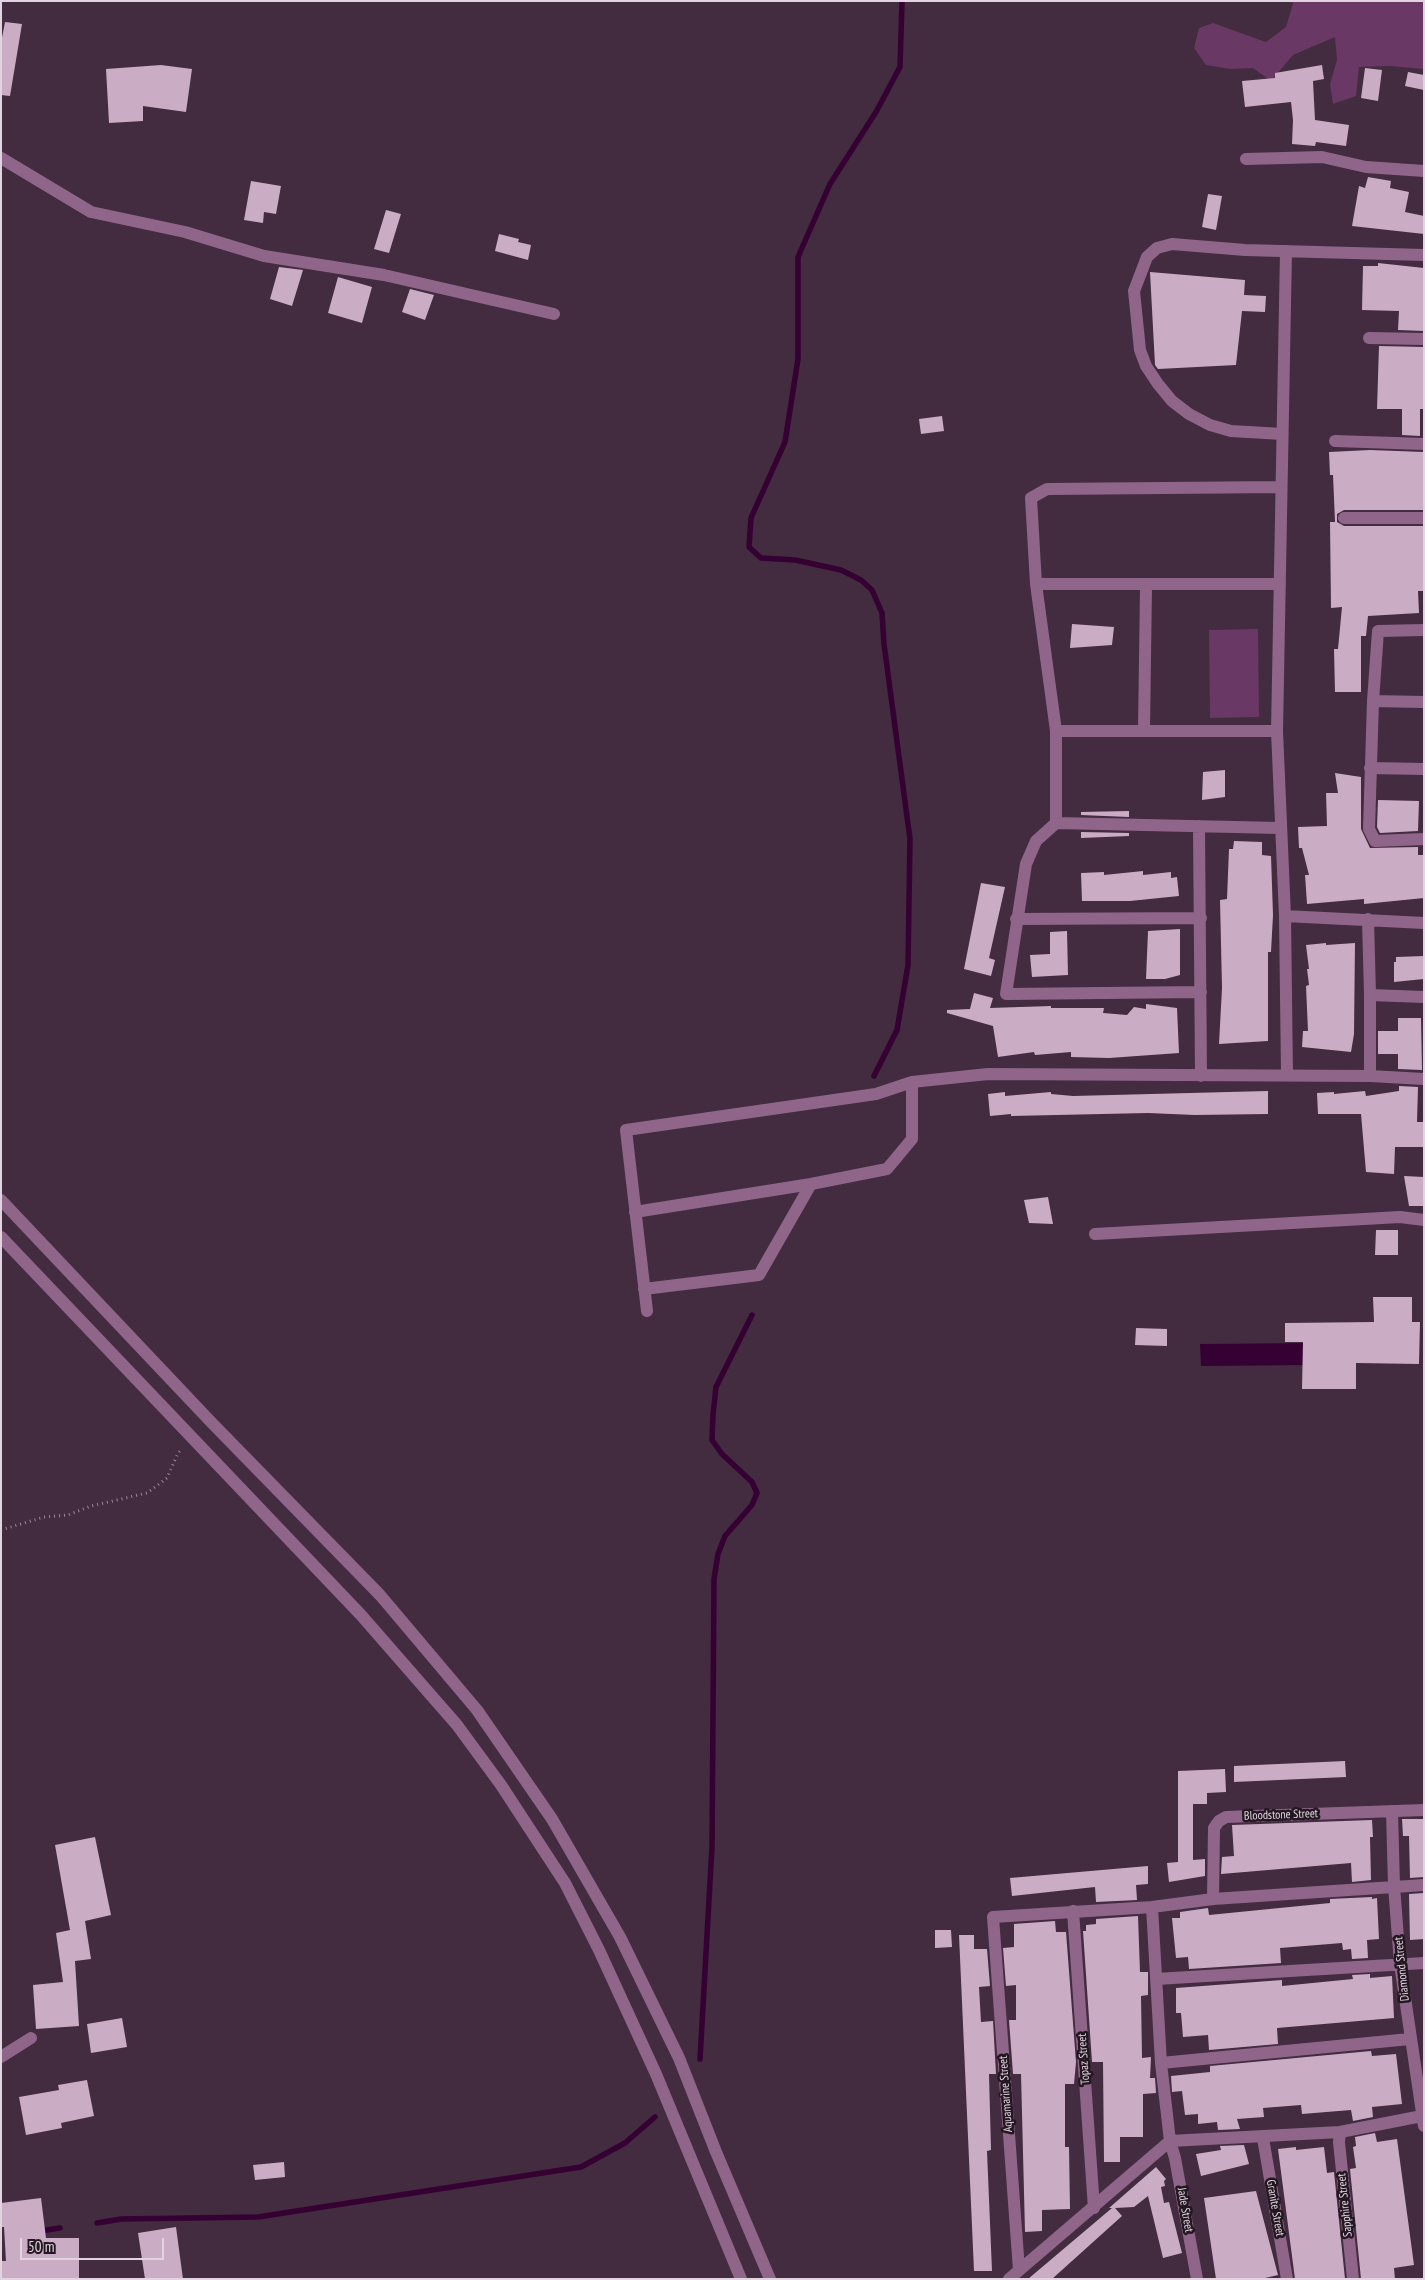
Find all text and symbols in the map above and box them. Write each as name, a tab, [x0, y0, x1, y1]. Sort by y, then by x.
street label: Bloodstone Street	[1244, 1807, 1318, 1823]
street label: Diamond Street	[1391, 1936, 1413, 2002]
street label: Topaz Street	[1075, 2033, 1093, 2085]
street label: Aquamarine Street	[996, 2055, 1016, 2133]
street label: Sapphire Street	[1335, 2172, 1355, 2238]
street label: Granite Street	[1263, 2178, 1287, 2238]
street label: Jade Street	[1174, 2186, 1196, 2234]
scale bar	[22, 2228, 166, 2260]
text: 50 m	[28, 2237, 54, 2256]

